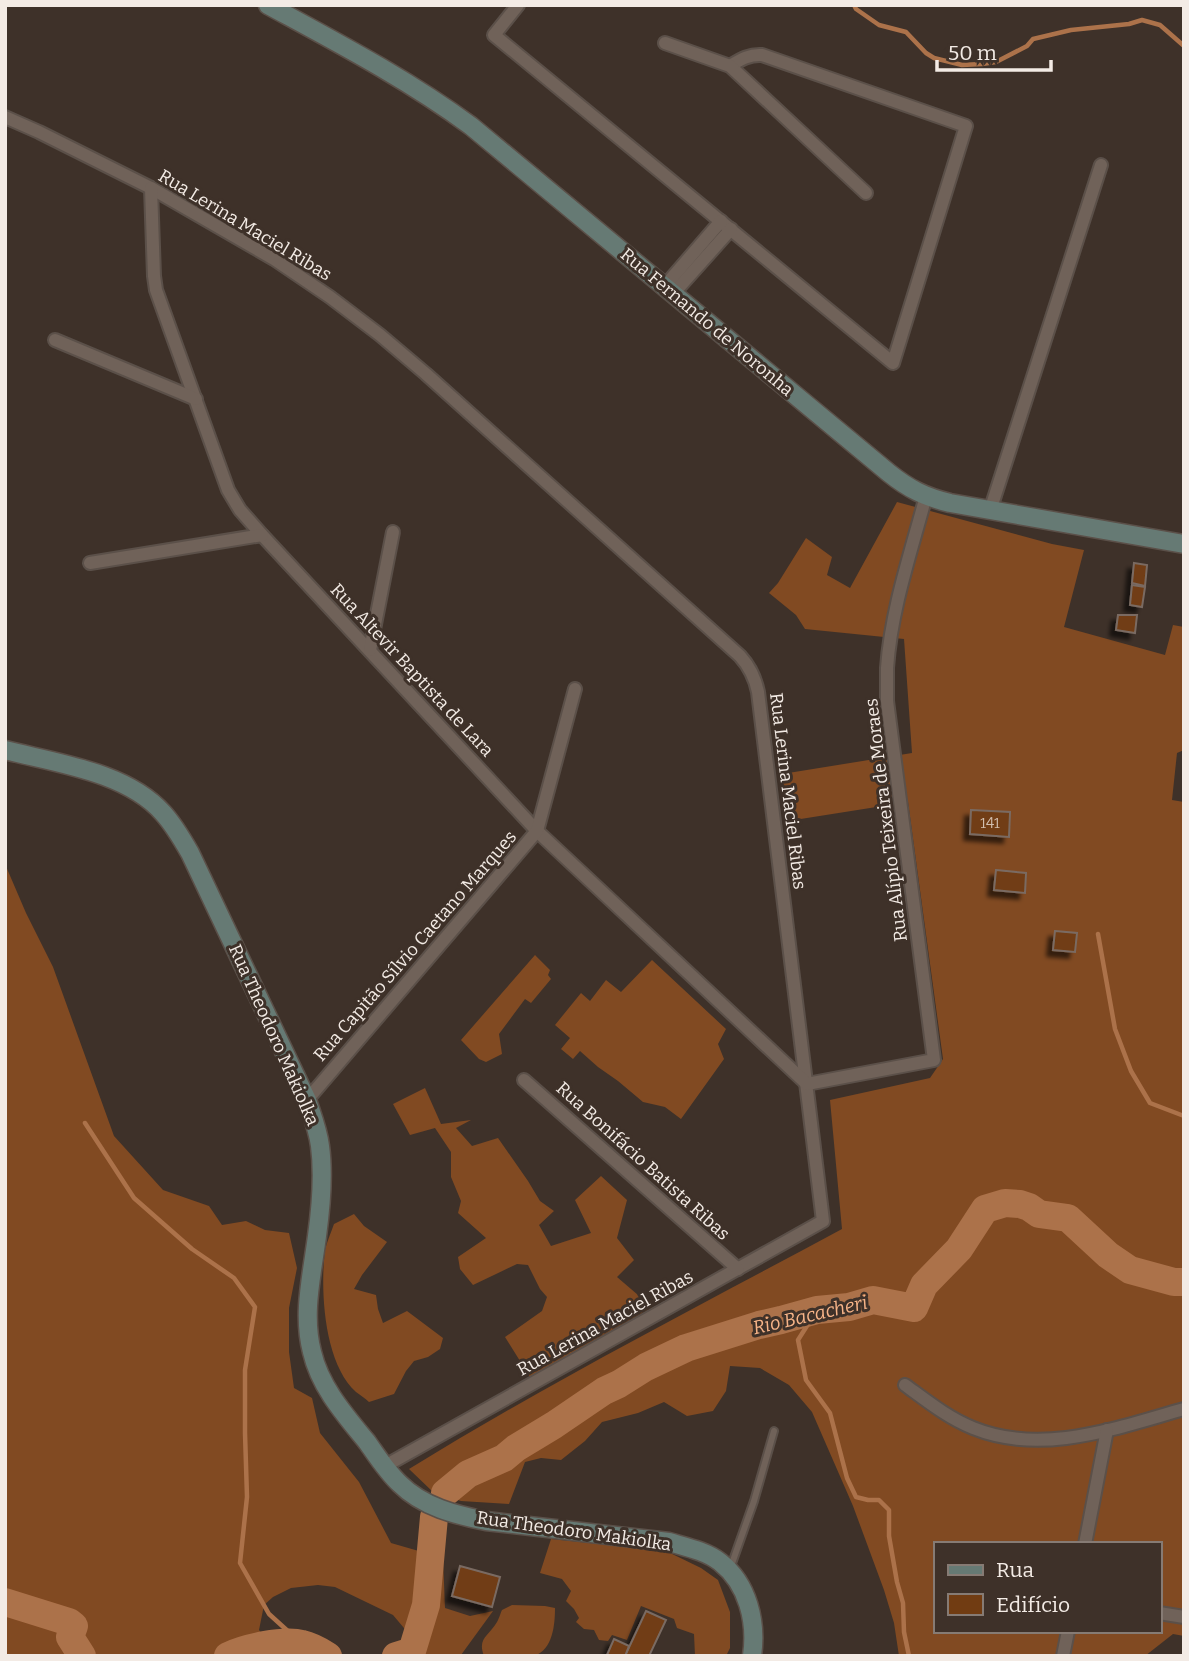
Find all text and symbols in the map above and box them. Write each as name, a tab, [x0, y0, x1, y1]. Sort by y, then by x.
scale bar	[937, 28, 1051, 72]
text: 50 m	[948, 40, 997, 66]
street label: Rua Lerina Maciel Ribas	[154, 165, 336, 285]
street label: Rua Fernando de Noronha	[616, 243, 798, 401]
street label: Rua Altevir Baptista de Lara	[326, 579, 498, 761]
street label: Rua Lerina Maciel Ribas	[765, 691, 811, 891]
street label: Rua Alípio Teixeira de Moraes	[860, 697, 912, 943]
house number: 141	[980, 815, 1000, 832]
street label: Rua Capitão Sílvio Caetano Marques	[309, 826, 521, 1066]
street label: Rua Theodoro Makiolka	[224, 941, 324, 1129]
street label: Rua Bonifácio Batista Ribas	[552, 1077, 734, 1245]
street label: Rua Lerina Maciel Ribas	[513, 1265, 697, 1381]
water label: Rio Bacacheri	[750, 1291, 870, 1339]
street label: Rua Theodoro Makiolka	[475, 1506, 673, 1556]
legend	[934, 1542, 1161, 1633]
text: Rua	[996, 1557, 1034, 1583]
text: Edifício	[996, 1592, 1070, 1618]

